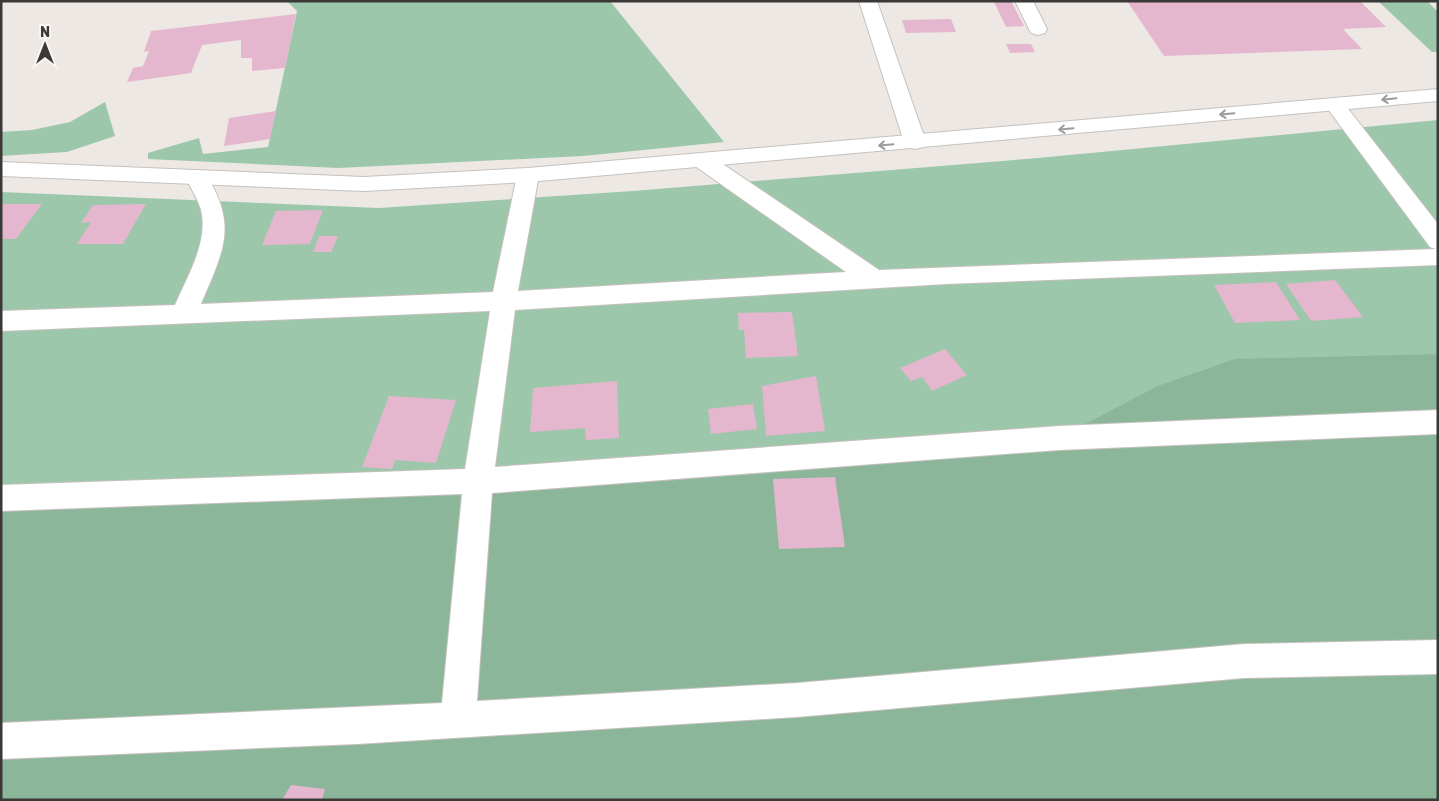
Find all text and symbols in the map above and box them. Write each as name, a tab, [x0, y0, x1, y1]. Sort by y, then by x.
north arrow	[20, 20, 70, 70]
text: N	[40, 24, 50, 41]
one-way arrow	[1382, 94, 1398, 104]
one-way arrow	[1220, 109, 1236, 119]
one-way arrow	[1058, 124, 1074, 133]
one-way arrow	[879, 140, 895, 149]

